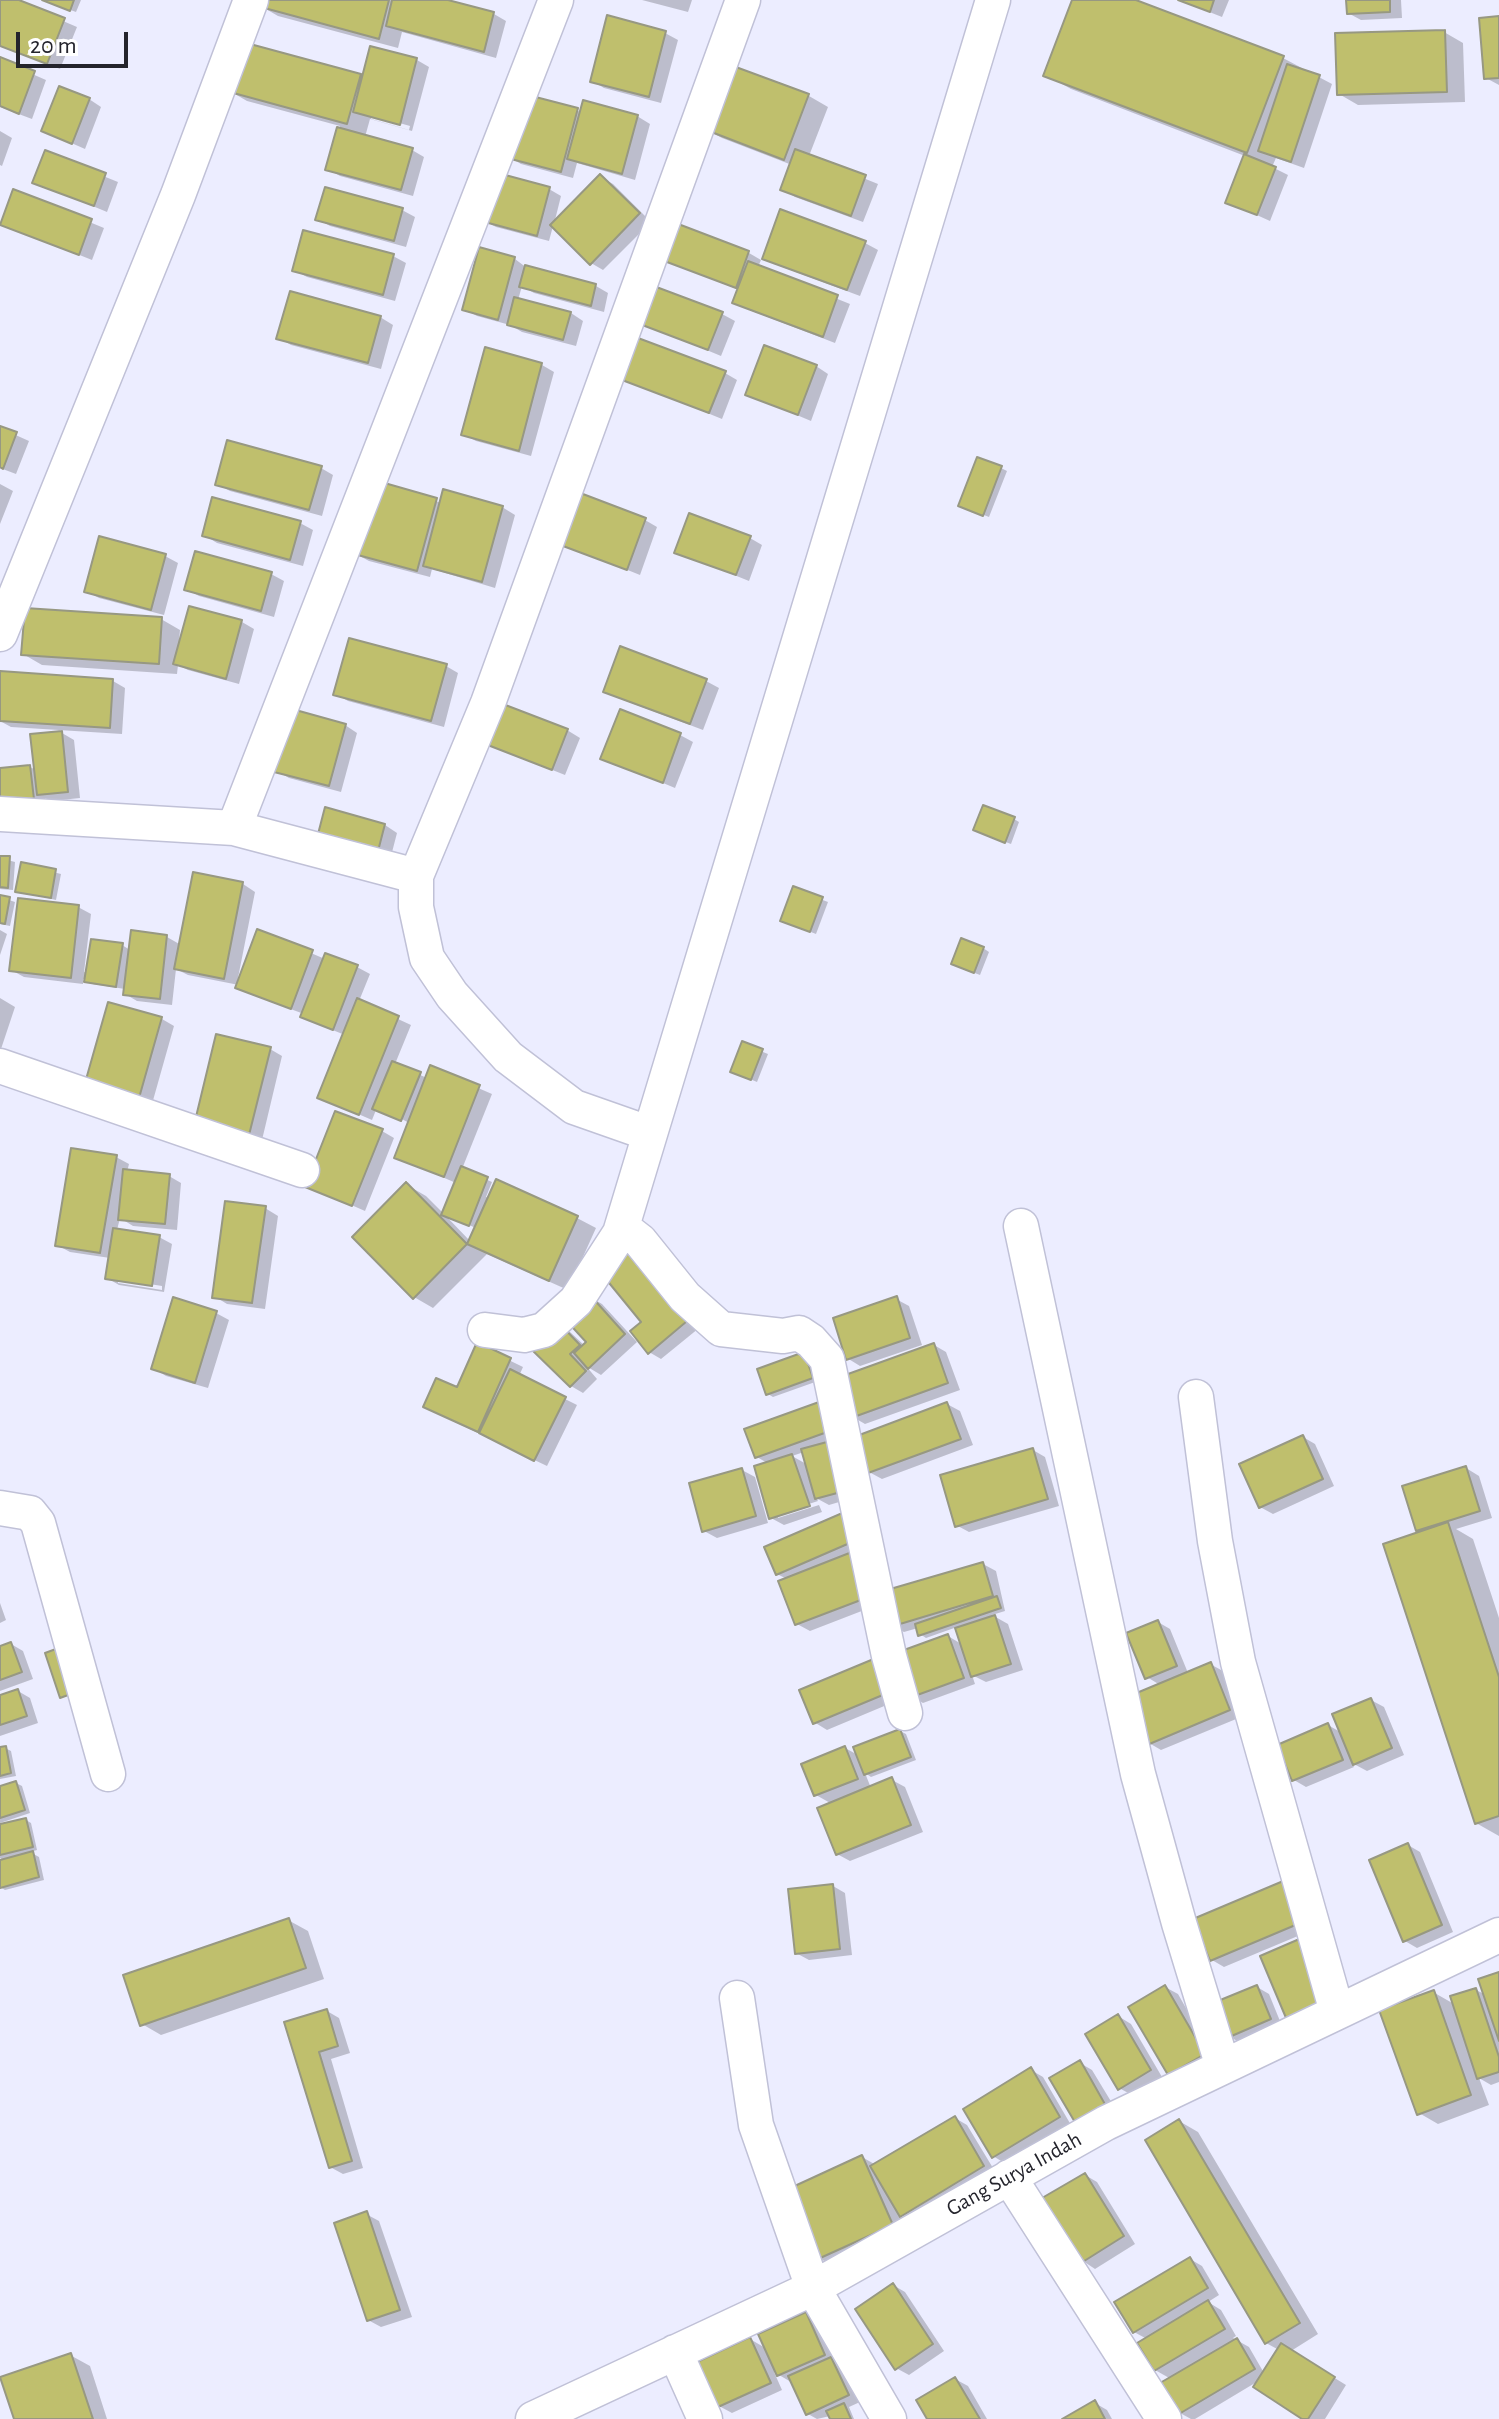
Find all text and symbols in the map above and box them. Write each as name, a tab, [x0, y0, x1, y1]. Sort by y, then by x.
scale bar	[20, 16, 132, 66]
text: 20 m	[30, 34, 77, 58]
street label: Gang Surya Indah	[942, 2126, 1086, 2222]

